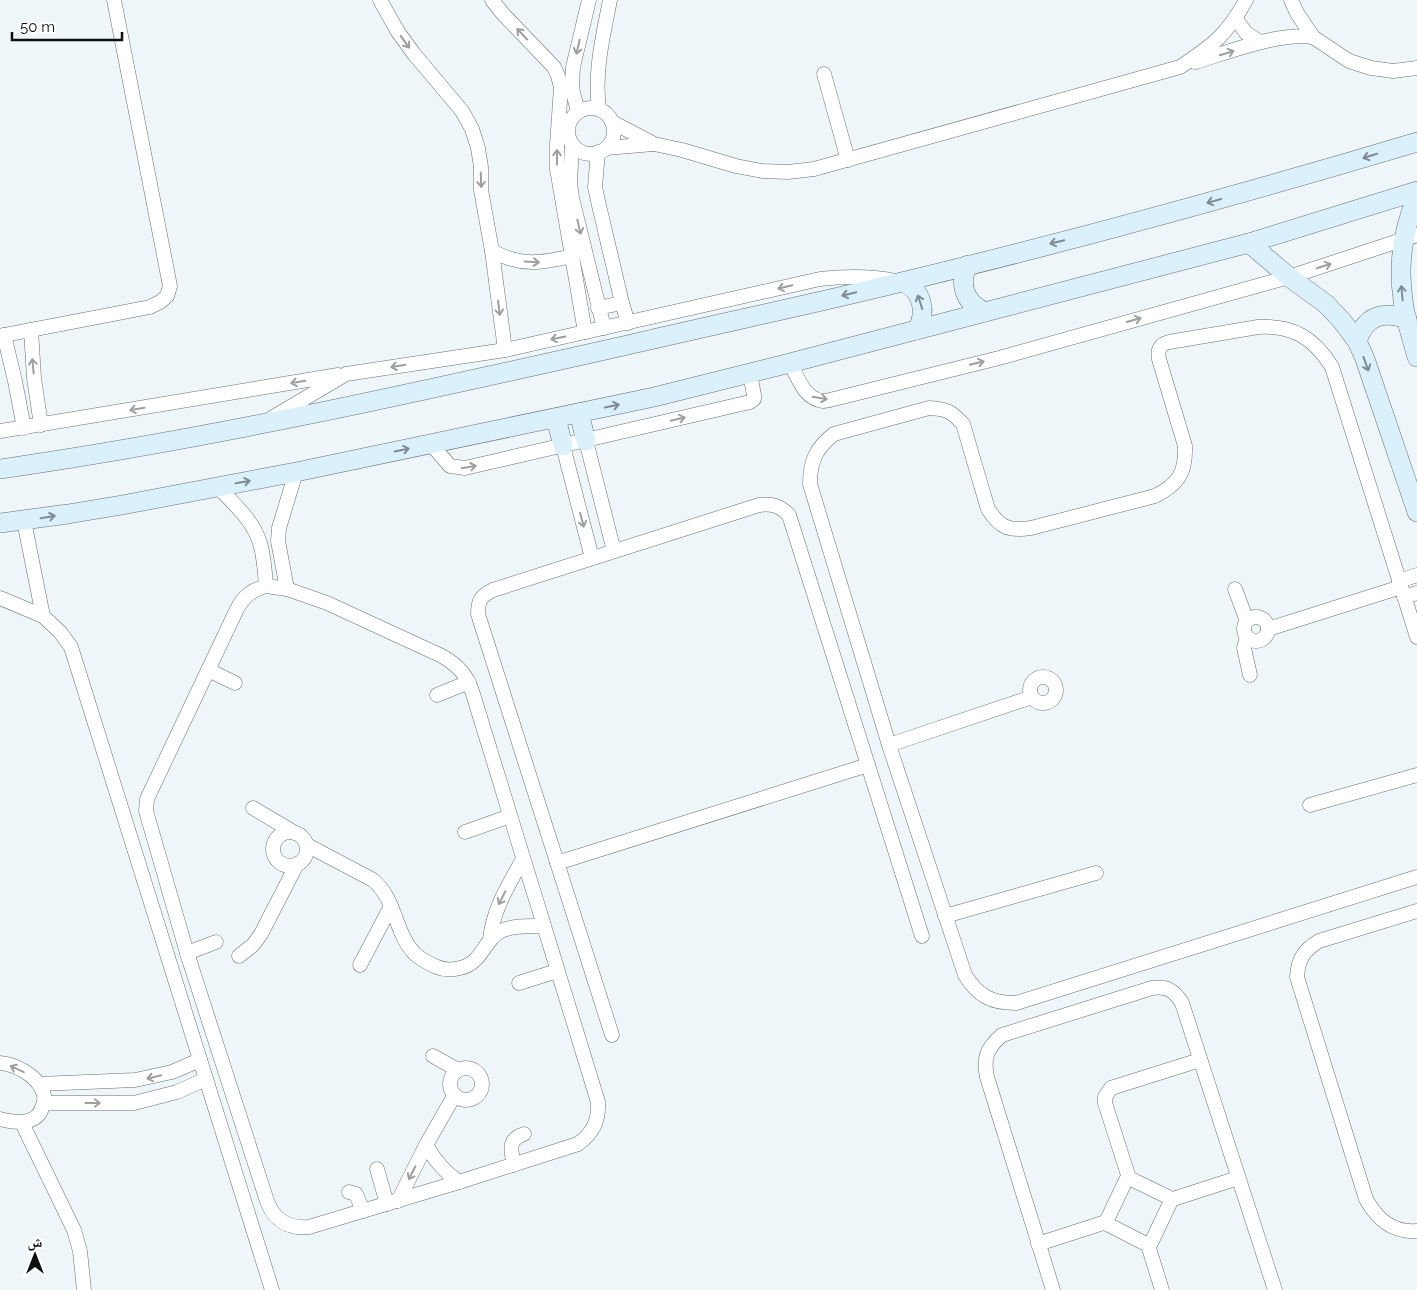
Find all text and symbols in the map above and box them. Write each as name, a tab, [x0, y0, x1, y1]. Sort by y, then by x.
scale bar	[12, 10, 122, 42]
text: 50 m	[20, 18, 55, 36]
one-way arrow	[516, 28, 528, 40]
one-way arrow	[400, 35, 410, 49]
one-way arrow	[573, 39, 582, 55]
one-way arrow	[1218, 47, 1234, 57]
one-way arrow	[552, 149, 562, 165]
one-way arrow	[1363, 151, 1379, 161]
one-way arrow	[476, 172, 486, 188]
one-way arrow	[1207, 197, 1223, 206]
one-way arrow	[575, 218, 584, 234]
one-way arrow	[1050, 238, 1066, 247]
one-way arrow	[523, 258, 539, 267]
one-way arrow	[1316, 260, 1332, 270]
one-way arrow	[777, 283, 793, 292]
one-way arrow	[1397, 285, 1407, 301]
one-way arrow	[841, 290, 857, 299]
one-way arrow	[915, 295, 925, 311]
one-way arrow	[494, 299, 504, 315]
one-way arrow	[1126, 315, 1142, 325]
one-way arrow	[550, 334, 566, 343]
one-way arrow	[1362, 355, 1371, 371]
one-way arrow	[28, 358, 37, 374]
one-way arrow	[969, 358, 985, 368]
one-way arrow	[390, 361, 406, 371]
one-way arrow	[290, 377, 306, 387]
one-way arrow	[811, 394, 827, 404]
one-way arrow	[604, 400, 620, 410]
one-way arrow	[130, 404, 146, 414]
one-way arrow	[670, 414, 686, 423]
one-way arrow	[393, 445, 409, 454]
one-way arrow	[460, 462, 476, 472]
one-way arrow	[234, 476, 250, 486]
one-way arrow	[40, 512, 56, 522]
one-way arrow	[578, 512, 588, 528]
one-way arrow	[497, 890, 506, 905]
one-way arrow	[10, 1064, 25, 1074]
one-way arrow	[147, 1073, 163, 1082]
one-way arrow	[84, 1098, 101, 1108]
one-way arrow	[407, 1165, 416, 1180]
north arrow	[10, 1230, 60, 1280]
text: ش	[28, 1234, 43, 1251]

